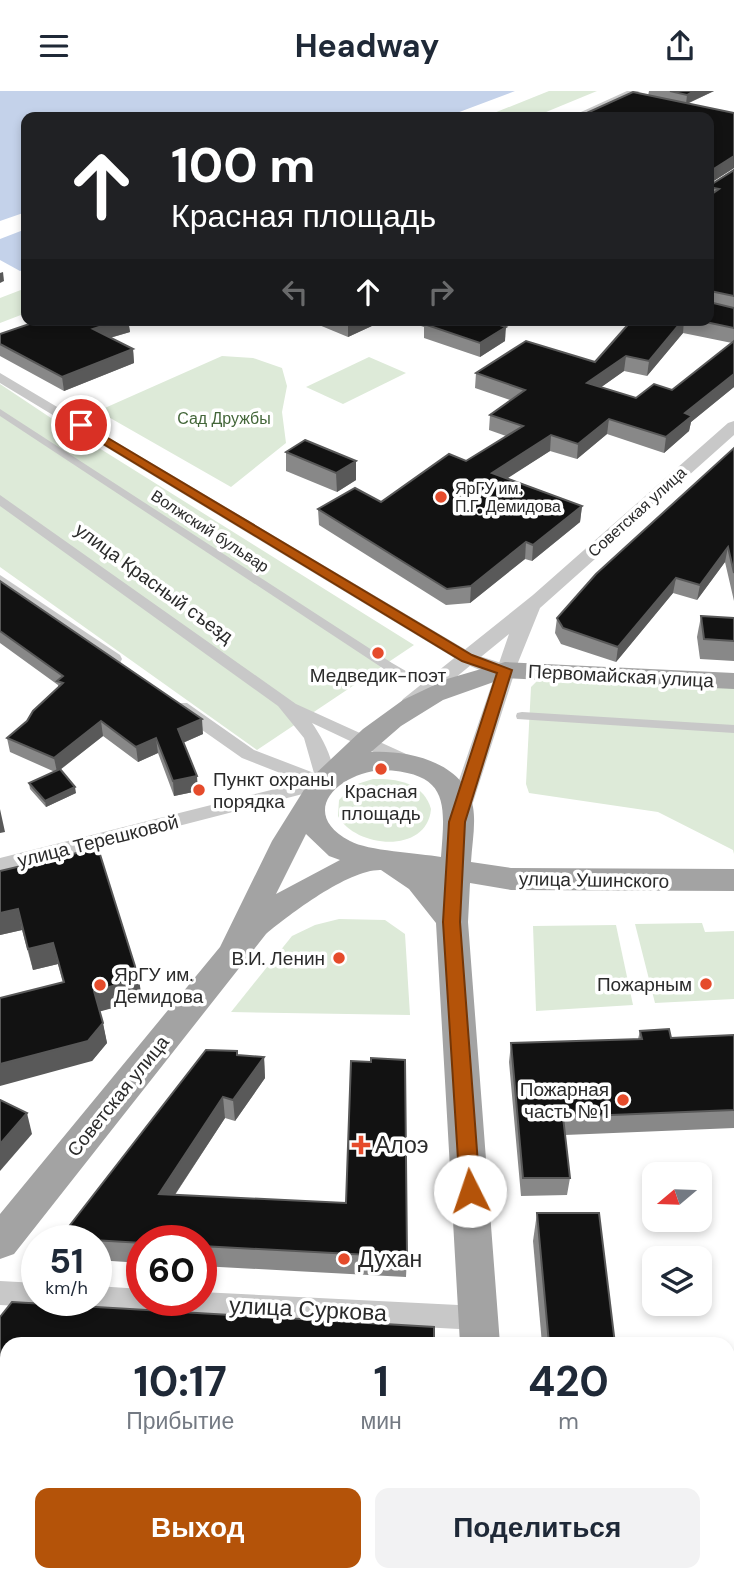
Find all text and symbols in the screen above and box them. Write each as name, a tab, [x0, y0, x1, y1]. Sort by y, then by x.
text: Headway	[295, 25, 439, 67]
icon: menu	[35, 27, 73, 65]
icon: share	[661, 27, 699, 65]
text: 100 m	[171, 133, 315, 197]
icon: ahead	[56, 140, 147, 231]
text: Красная площадь	[171, 195, 436, 237]
icon: left	[276, 273, 314, 311]
icon: ahead	[349, 273, 387, 311]
icon: right	[422, 273, 460, 311]
pin	[51, 395, 111, 455]
icon: arrive	[62, 406, 100, 444]
park label: Сад Дружбы	[177, 408, 271, 429]
street label: Советская улица	[583, 462, 691, 562]
place label: ЯрГУ им. П.Г. Демидова	[455, 478, 561, 517]
street label: Волжский бульвар	[147, 485, 273, 577]
marker: ЯрГУ им. П.Г. Демидова	[433, 489, 449, 505]
street label: улица Красный съезд	[70, 517, 238, 649]
marker: Медведик-поэт	[370, 645, 386, 661]
street label: Первомайская улица	[528, 659, 715, 693]
place label: Медведик-поэт	[310, 663, 447, 688]
marker: Красная площадь	[373, 761, 389, 777]
place label: Пункт охраны порядка	[213, 767, 334, 814]
place label: Красная площадь	[341, 779, 421, 826]
marker: Пункт охраны порядка	[191, 782, 207, 798]
street label: улица Терешковой	[15, 809, 181, 873]
street label: улица Ушинского	[519, 866, 669, 894]
place label: В.И. Ленин	[231, 946, 325, 971]
marker: В.И. Ленин	[331, 950, 347, 966]
place label: ЯрГУ им. Демидова	[114, 962, 204, 1009]
place label: Пожарным	[597, 972, 692, 997]
marker: Пожарным	[698, 976, 714, 992]
marker: ЯрГУ им. Демидова	[92, 977, 108, 993]
street label: Советская улица	[61, 1030, 175, 1162]
place label: Пожарная часть № 1	[520, 1077, 609, 1124]
marker: Пожарная часть № 1	[615, 1092, 631, 1108]
place label: Алоэ	[375, 1130, 429, 1160]
marker: Алоэ	[353, 1137, 369, 1153]
position arrow	[433, 1154, 507, 1228]
north arrow	[642, 1162, 712, 1232]
map controls	[642, 1162, 712, 1316]
speed limit sign: 60	[126, 1225, 217, 1316]
text: 51	[49, 1238, 84, 1284]
place label: Духан	[358, 1244, 422, 1274]
button: layers	[642, 1246, 712, 1316]
marker: Духан	[336, 1251, 352, 1267]
text: km/h	[45, 1276, 88, 1300]
street label: улица Суркова	[228, 1290, 388, 1328]
text: 10:17	[134, 1354, 227, 1409]
text: 1	[373, 1354, 389, 1409]
text: 420	[528, 1354, 609, 1409]
text: Прибытие	[126, 1406, 234, 1436]
text: мин	[360, 1406, 402, 1436]
text: m	[558, 1406, 579, 1436]
button: Выход	[35, 1488, 361, 1568]
button: Поделиться	[375, 1488, 700, 1568]

